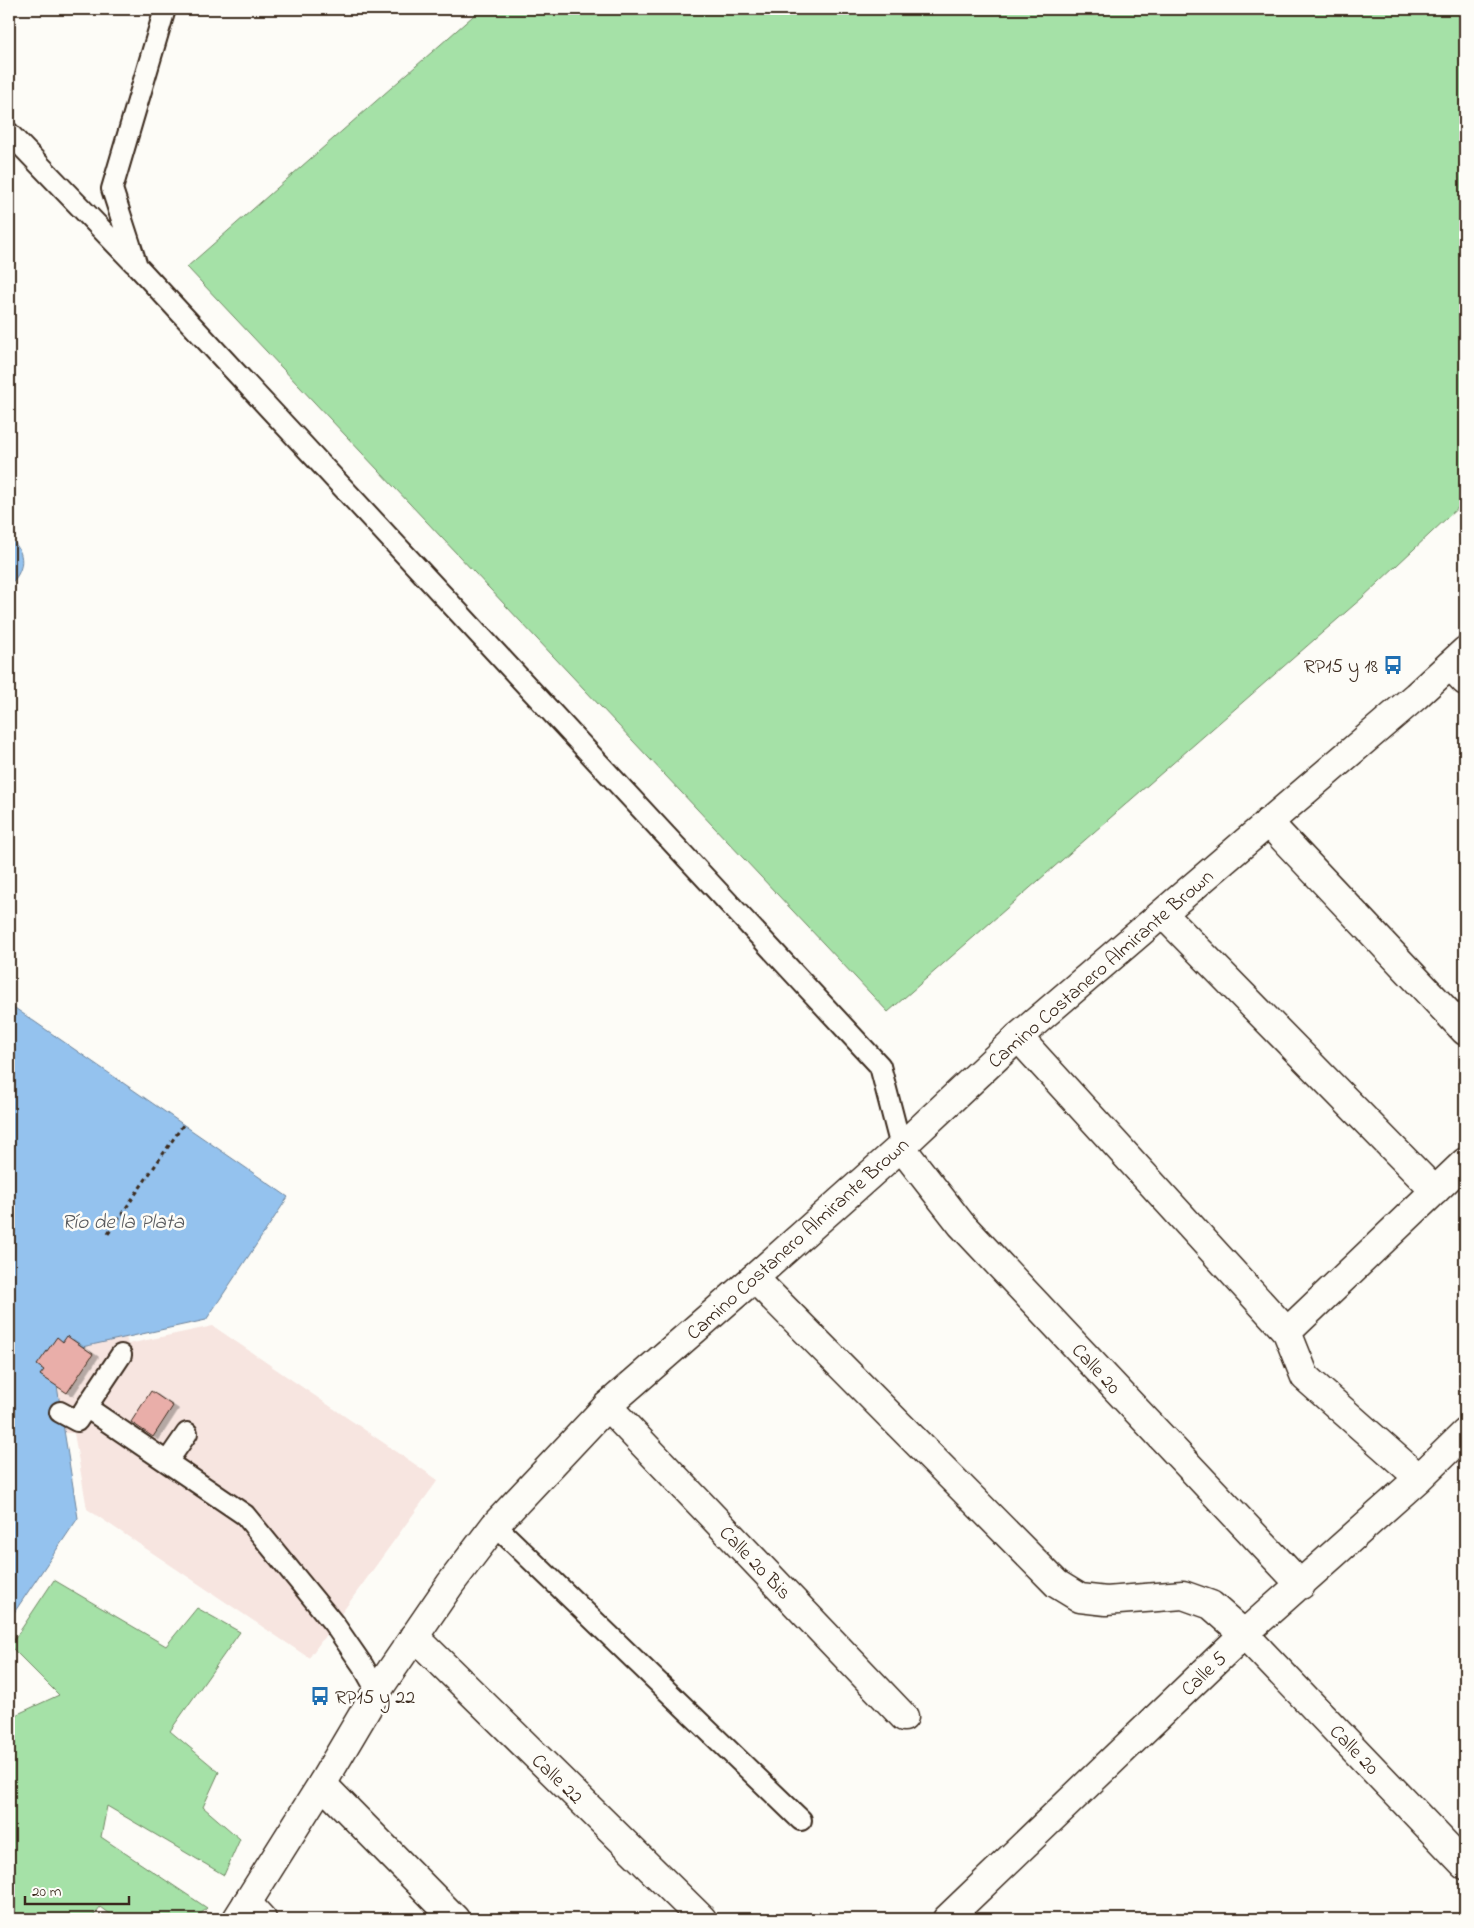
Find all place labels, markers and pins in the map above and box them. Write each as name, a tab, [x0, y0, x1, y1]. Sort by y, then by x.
place label: RP15 y 18	[1304, 653, 1378, 682]
bus stop icon: RP15 y 18	[1382, 654, 1404, 676]
place label: RP15 y 22	[335, 1684, 415, 1713]
bus stop icon: RP15 y 22	[309, 1685, 331, 1707]

